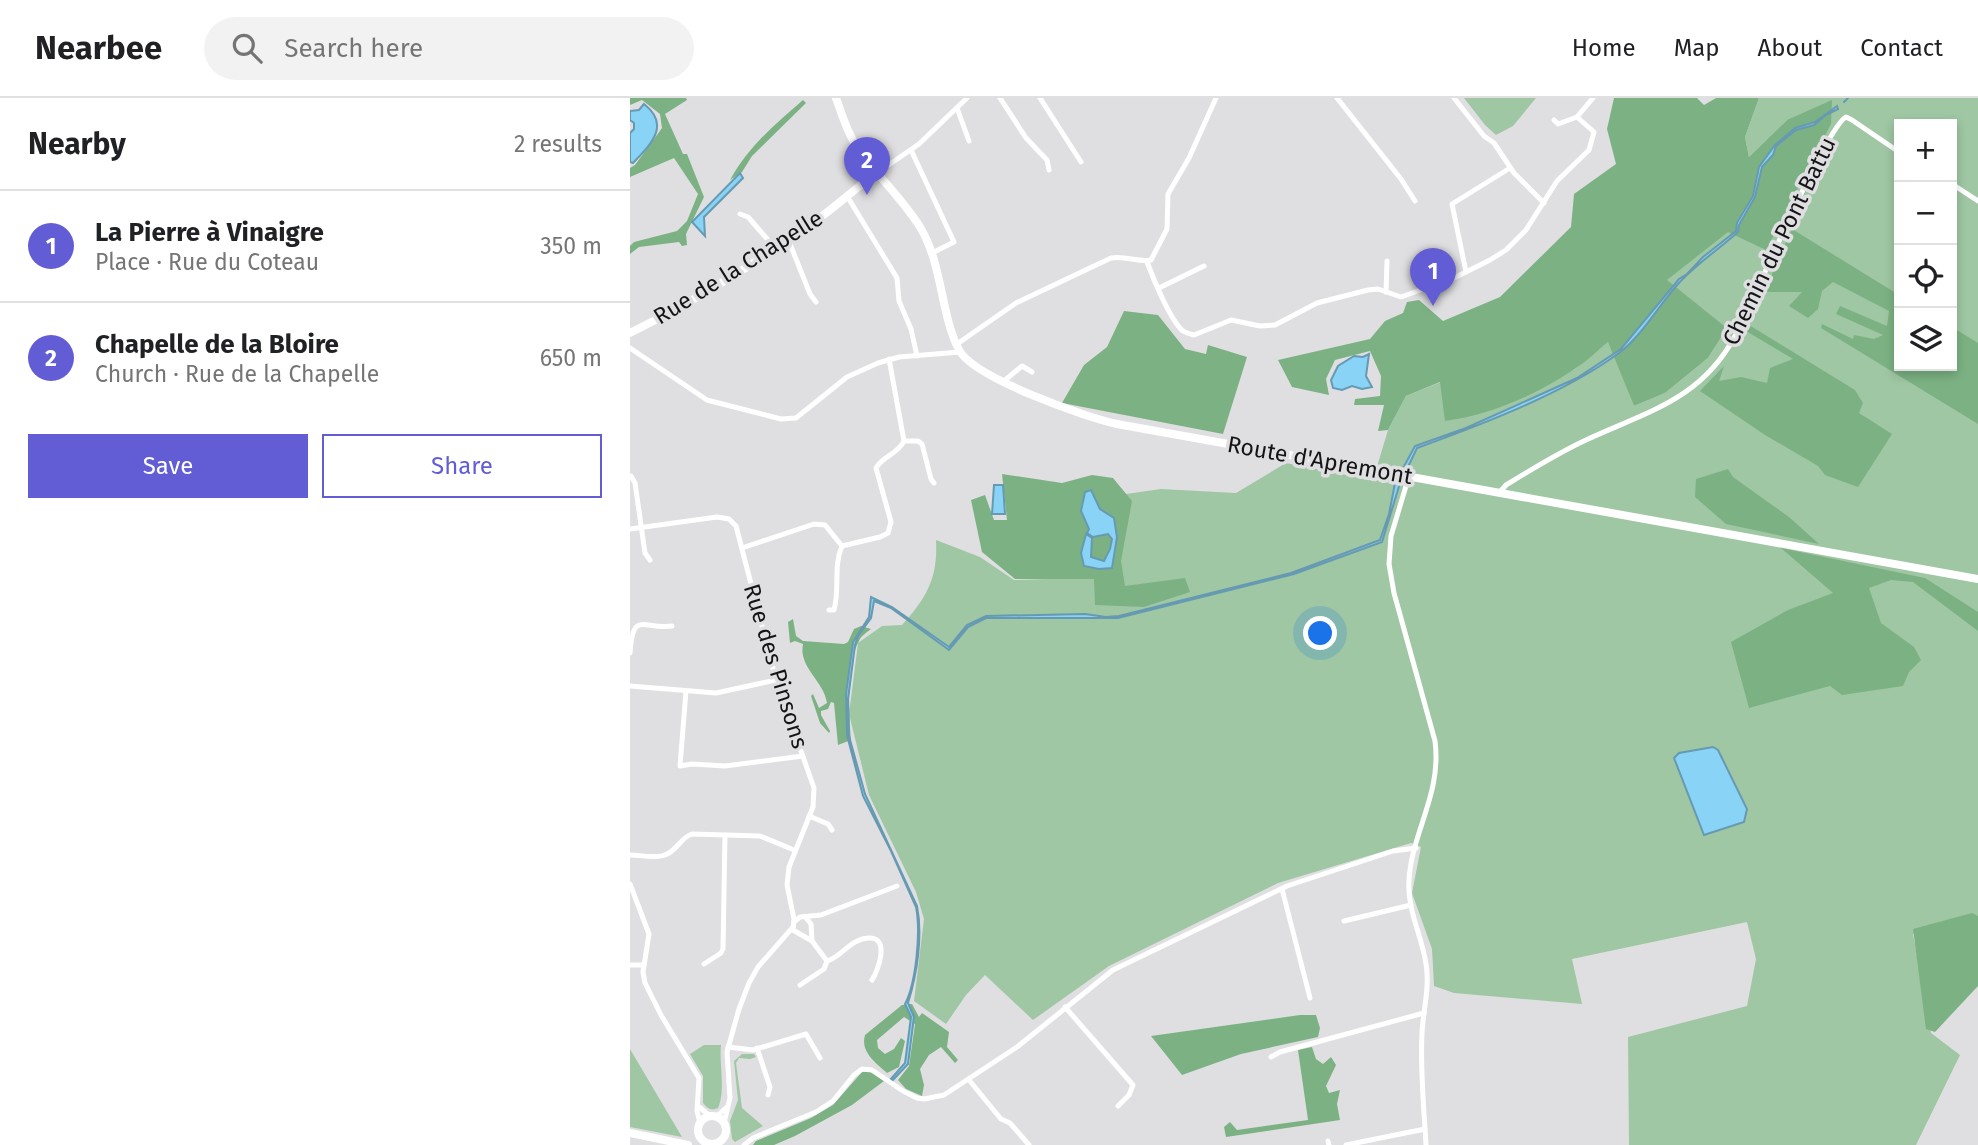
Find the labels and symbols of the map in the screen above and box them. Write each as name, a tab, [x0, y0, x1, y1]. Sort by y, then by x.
street label: Chemin du Pont Battu	[1716, 132, 1842, 350]
pin: 2	[844, 137, 890, 195]
street label: Rue de la Chapelle	[648, 204, 828, 330]
pin: 1	[1410, 248, 1456, 306]
street label: Route d'Apremont	[1225, 430, 1415, 490]
street label: Rue des Pinsons	[738, 580, 814, 752]
your location	[1303, 616, 1337, 650]

